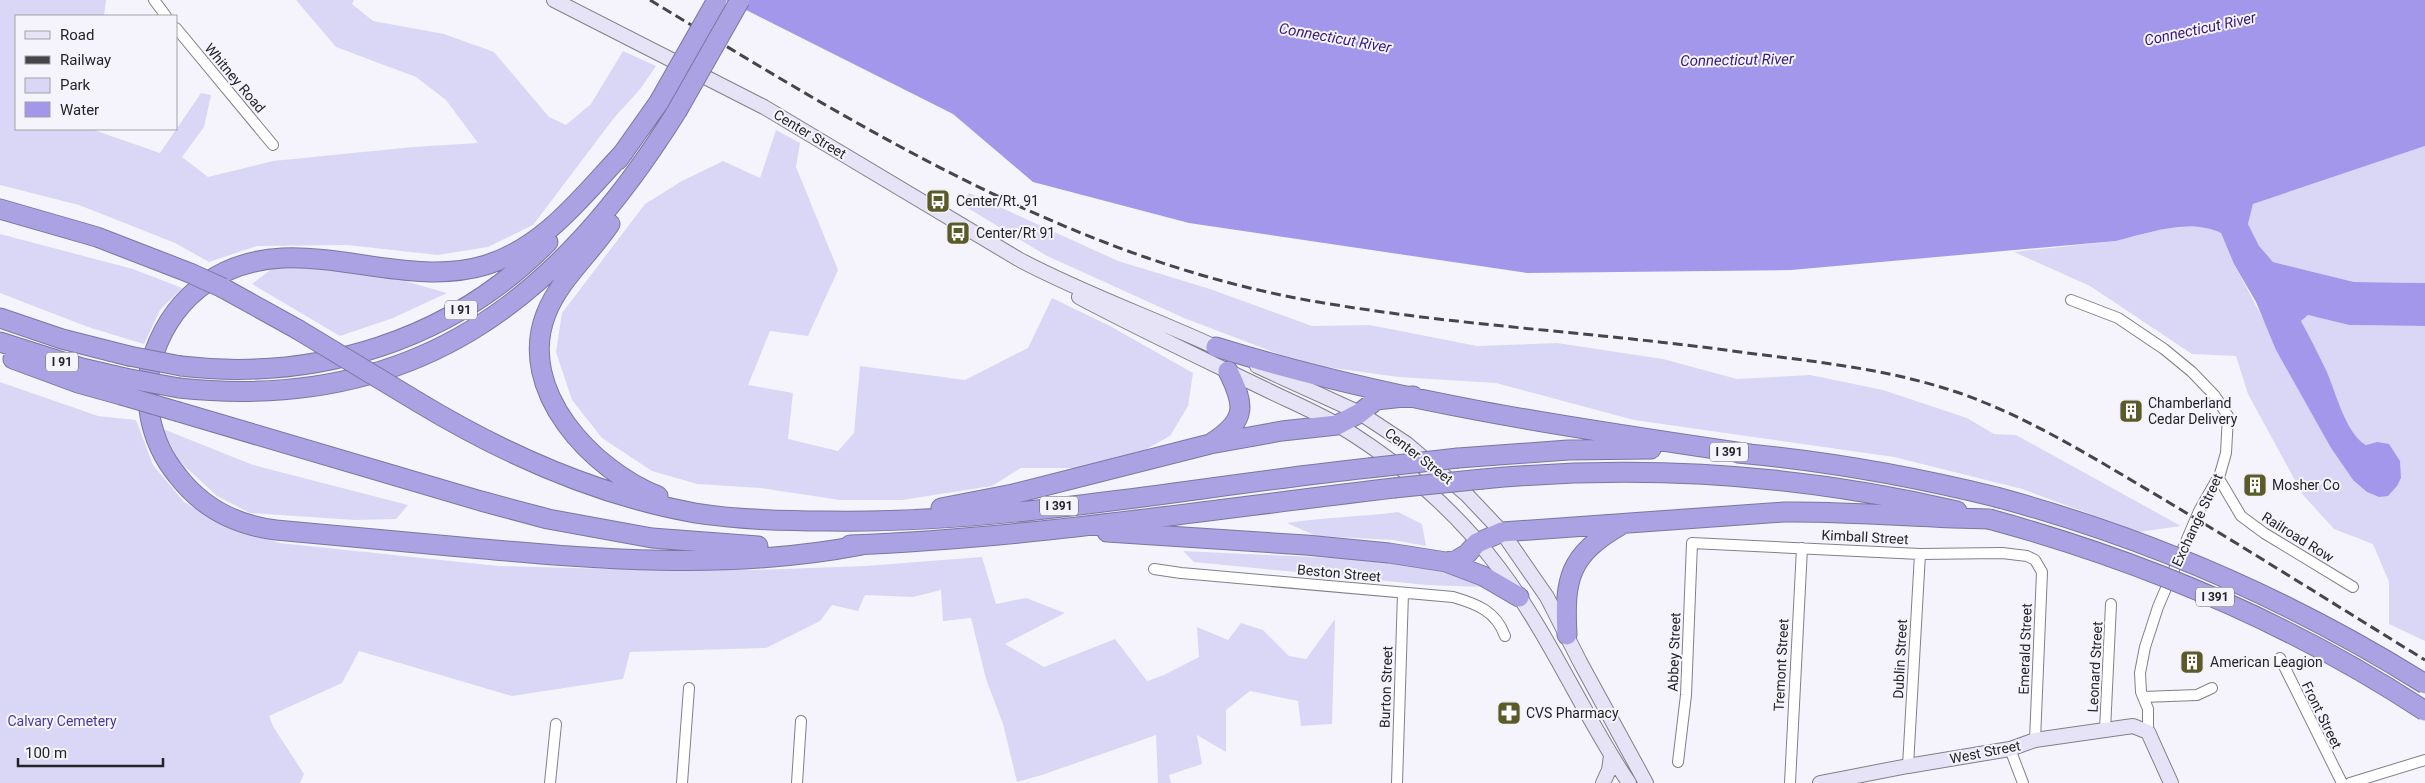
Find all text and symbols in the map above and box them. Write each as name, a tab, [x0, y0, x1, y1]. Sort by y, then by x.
water label: Connecticut River	[2143, 8, 2258, 50]
legend	[15, 15, 178, 130]
water label: Connecticut River	[1277, 19, 1394, 57]
text: Road	[60, 26, 94, 44]
street label: Whitney Road	[201, 40, 269, 116]
water label: Connecticut River	[1680, 50, 1795, 70]
text: Railway	[60, 51, 111, 69]
text: Park	[60, 76, 91, 94]
text: Water	[60, 101, 99, 119]
street label: Center Street	[771, 106, 849, 162]
bus stop icon: Center/Rt. 91	[925, 188, 951, 214]
place label: Center/Rt. 91	[956, 193, 1039, 209]
bus stop icon: Center/Rt 91	[945, 220, 971, 246]
place label: Center/Rt 91	[976, 225, 1055, 241]
road number: I 91	[445, 300, 477, 320]
road number: I 91	[46, 352, 78, 372]
place label: Chamberland Cedar Delivery	[2148, 395, 2238, 427]
building icon: Chamberland Cedar Delivery	[2118, 398, 2144, 424]
street label: Center Street	[1382, 425, 1456, 488]
road number: I 391	[1710, 442, 1748, 462]
street label: Exchange Street	[2168, 471, 2226, 569]
building icon: Mosher Co	[2242, 472, 2268, 498]
place label: Mosher Co	[2272, 477, 2340, 493]
road number: I 391	[1040, 496, 1078, 516]
street label: Railroad Row	[2259, 509, 2337, 566]
street label: Kimball Street	[1821, 527, 1909, 547]
street label: Beston Street	[1296, 561, 1382, 585]
road number: I 391	[2196, 588, 2234, 606]
street label: Emerald Street	[2015, 603, 2035, 695]
street label: Abbey Street	[1665, 612, 1683, 692]
street label: Tremont Street	[1771, 618, 1791, 712]
street label: Dublin Street	[1890, 618, 1910, 699]
street label: Leonard Street	[2085, 621, 2105, 713]
street label: Burton Street	[1377, 645, 1395, 728]
building icon: American Leagion	[2179, 649, 2205, 675]
place label: American Leagion	[2210, 654, 2323, 670]
street label: Front Street	[2299, 679, 2345, 752]
pharmacy icon: CVS Pharmacy	[1496, 700, 1522, 726]
place label: CVS Pharmacy	[1526, 705, 1619, 721]
park label: Calvary Cemetery	[7, 713, 117, 729]
scale bar	[18, 736, 162, 768]
street label: West Street	[1948, 737, 2022, 767]
text: 100 m	[25, 744, 67, 762]

